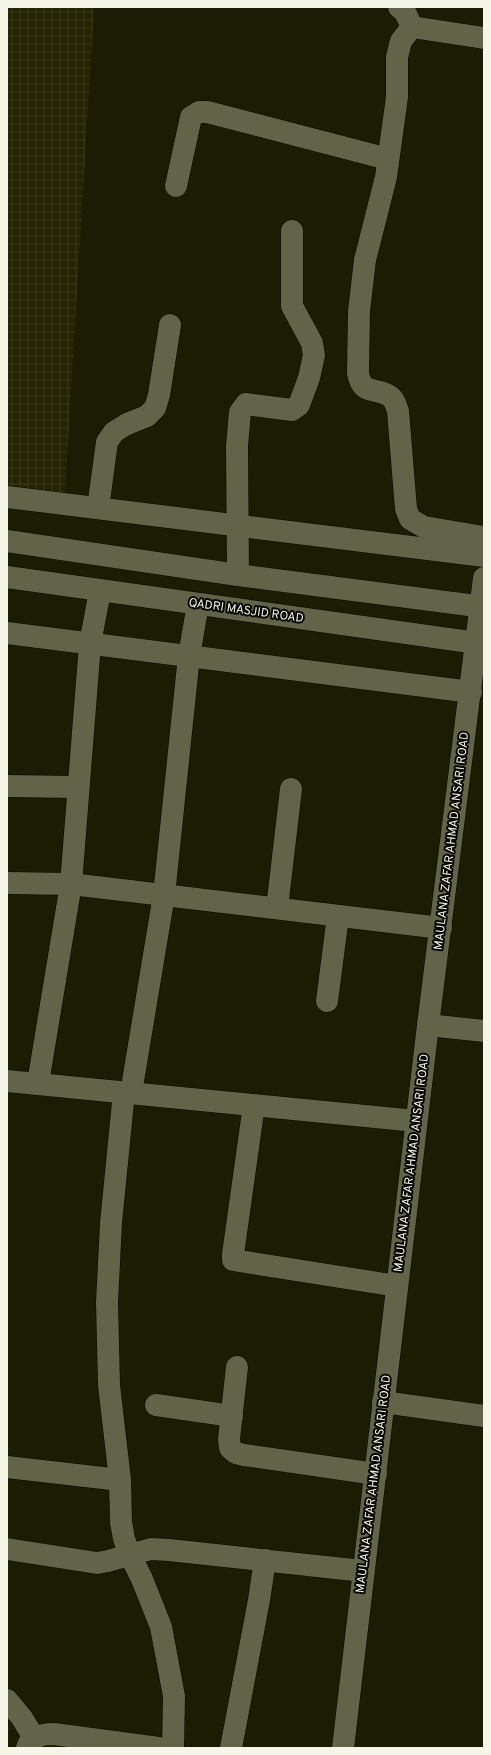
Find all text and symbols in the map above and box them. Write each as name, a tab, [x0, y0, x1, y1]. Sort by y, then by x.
street label: QADRI MASJID ROAD	[187, 595, 305, 627]
street label: MAULANA ZAFAR AHMAD ANSARI ROAD	[431, 731, 473, 951]
street label: MAULANA ZAFAR AHMAD ANSARI ROAD	[391, 1053, 433, 1273]
street label: MAULANA ZAFAR AHMAD ANSARI ROAD	[353, 1374, 395, 1594]

